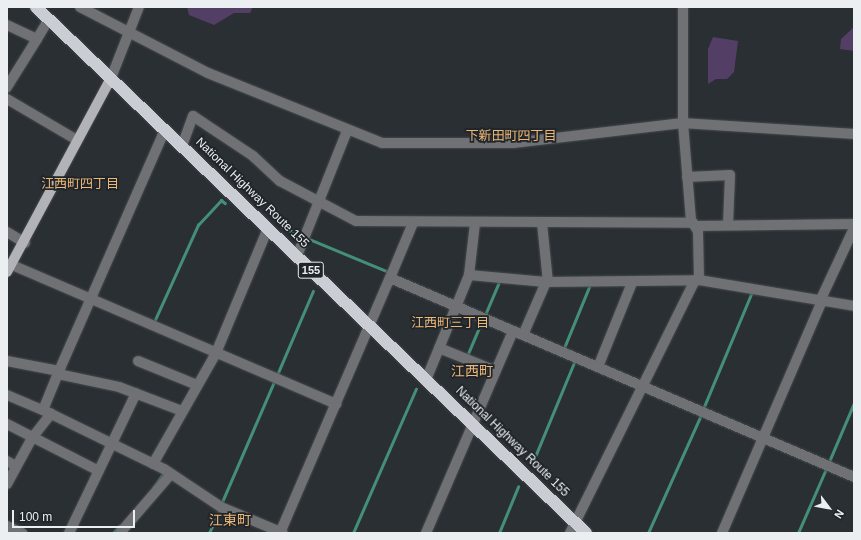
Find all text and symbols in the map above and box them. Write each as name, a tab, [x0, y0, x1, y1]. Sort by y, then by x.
district label: 下新田町四丁目	[466, 128, 556, 144]
street label: National Highway Route 155	[192, 135, 312, 251]
district label: 江西町四丁目	[41, 176, 119, 192]
road number: 155	[297, 261, 325, 279]
district label: 江西町三丁目	[411, 315, 489, 331]
district label: 江西町	[451, 363, 493, 379]
street label: National Highway Route 155	[452, 384, 572, 500]
north arrow	[809, 488, 849, 528]
scale bar	[14, 502, 137, 528]
text: N	[832, 508, 846, 521]
text: 100 m	[19, 510, 52, 524]
district label: 江東町	[209, 512, 251, 528]

